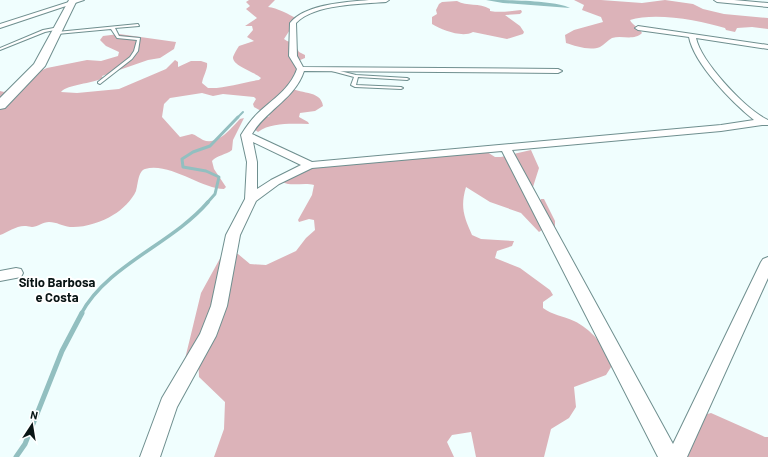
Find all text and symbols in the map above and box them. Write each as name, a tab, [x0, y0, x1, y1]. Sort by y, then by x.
district label: Sítio Barbosa e Costa	[19, 274, 95, 305]
north arrow	[12, 405, 52, 445]
text: N	[29, 408, 39, 422]

